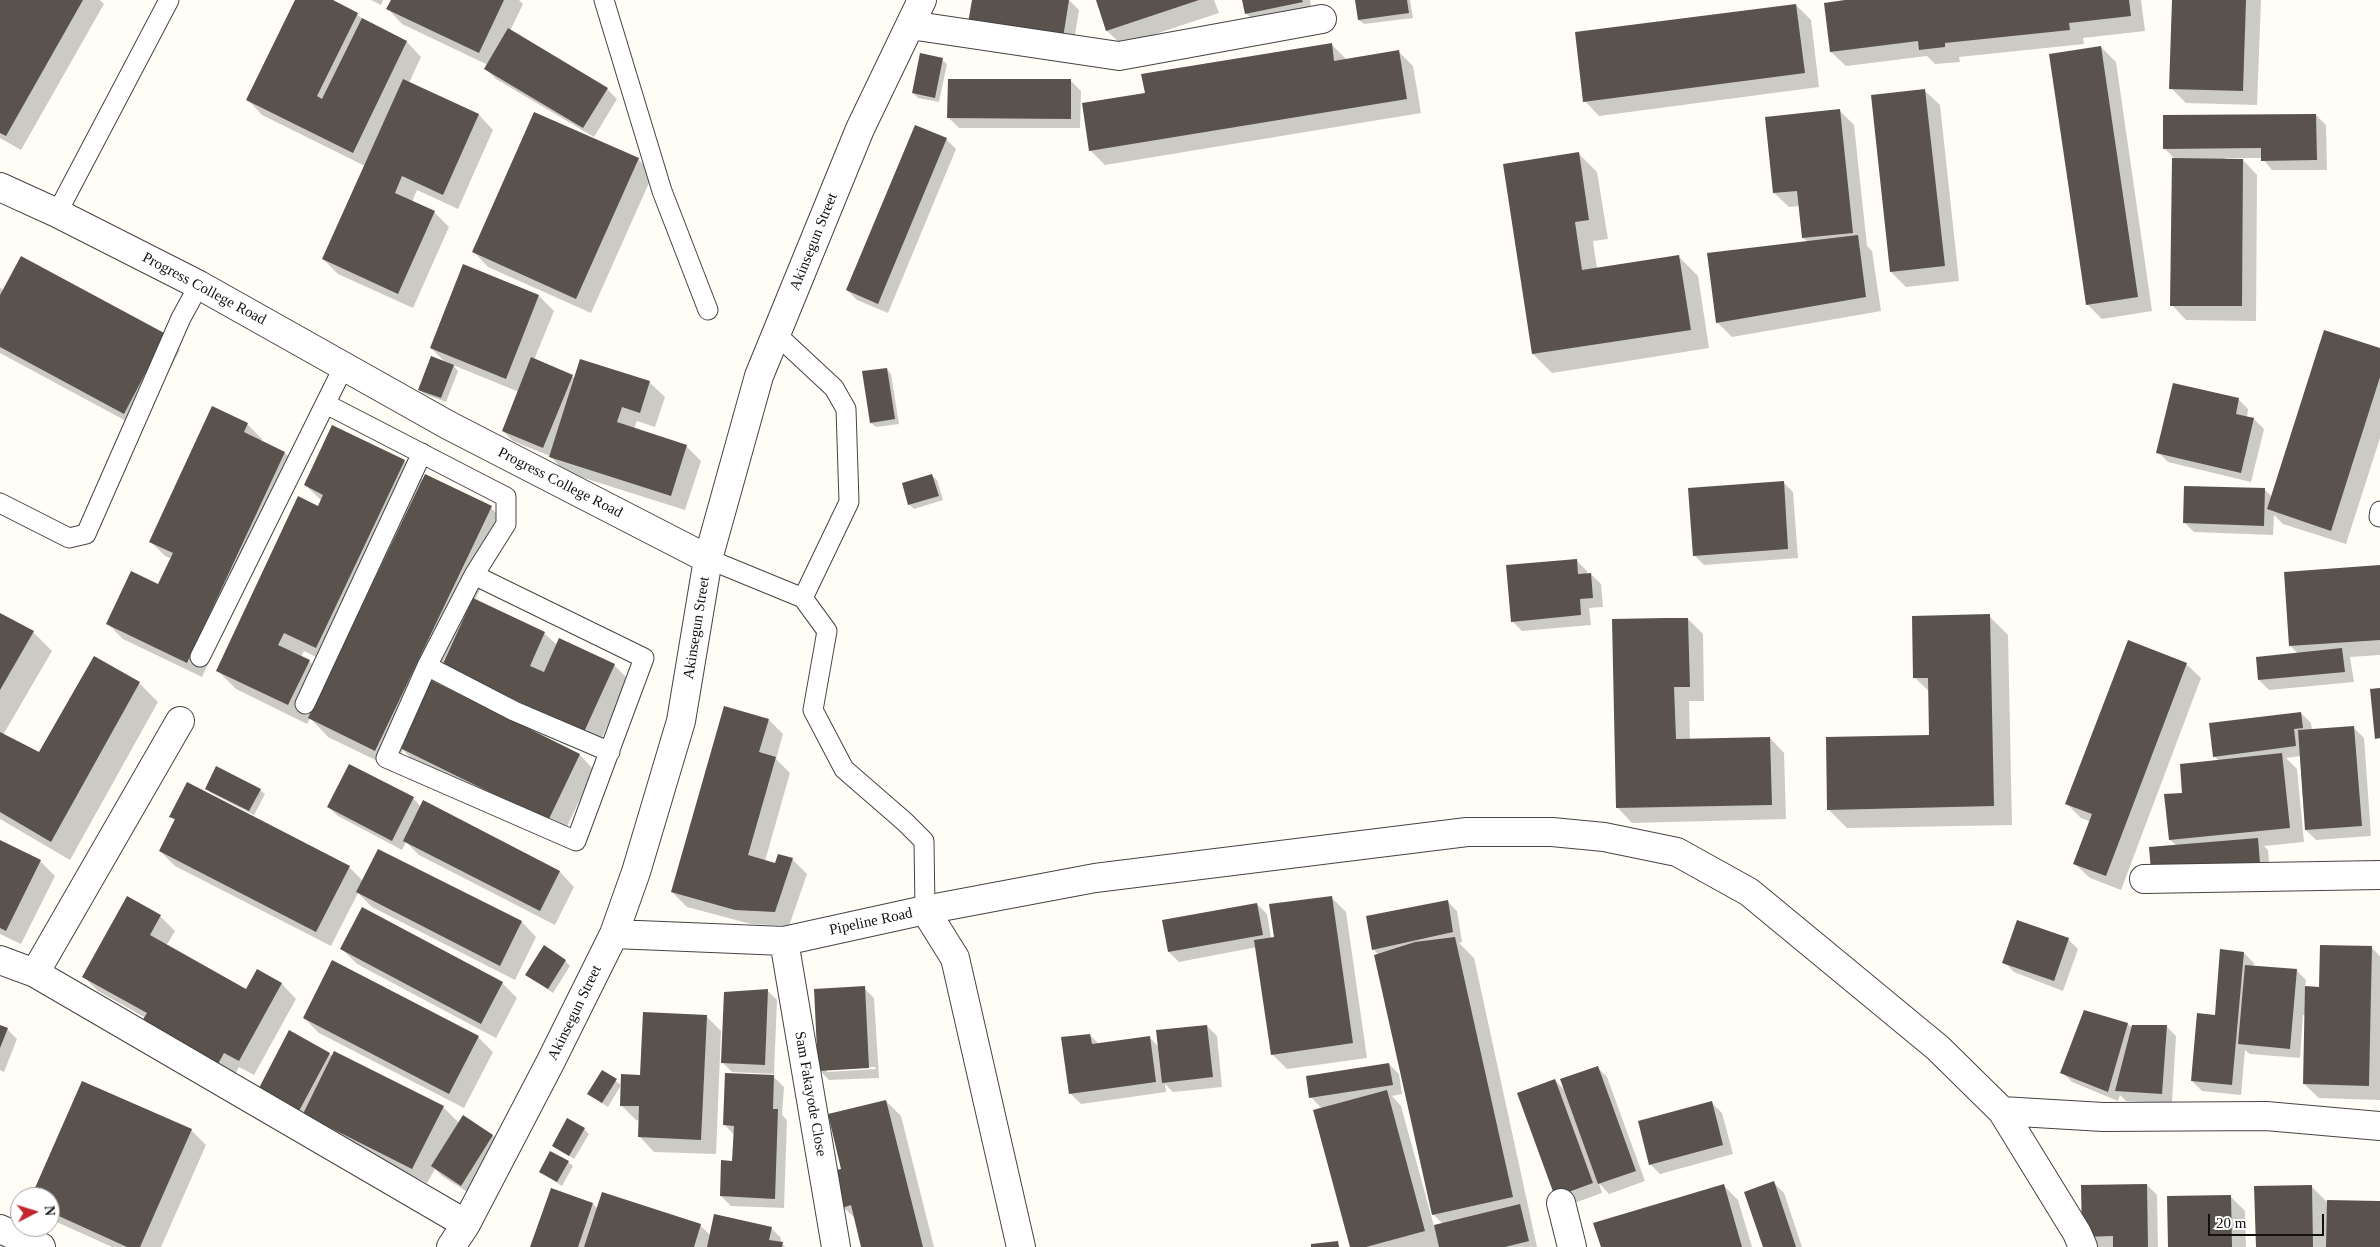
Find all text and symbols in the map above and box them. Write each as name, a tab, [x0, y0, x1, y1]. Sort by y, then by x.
street label: Akinsegun Street	[786, 191, 842, 293]
street label: Progress College Road	[139, 249, 269, 329]
street label: Progress College Road	[495, 444, 625, 522]
street label: Akinsegun Street	[680, 575, 714, 681]
street label: Pipeline Road	[828, 904, 914, 940]
street label: Akinsegun Street	[544, 962, 606, 1064]
street label: Sam Fakayode Close	[790, 1030, 830, 1158]
north arrow	[10, 1187, 60, 1237]
scale bar	[2210, 1204, 2326, 1236]
text: N	[42, 1205, 57, 1216]
text: 20 m	[2216, 1215, 2246, 1231]

